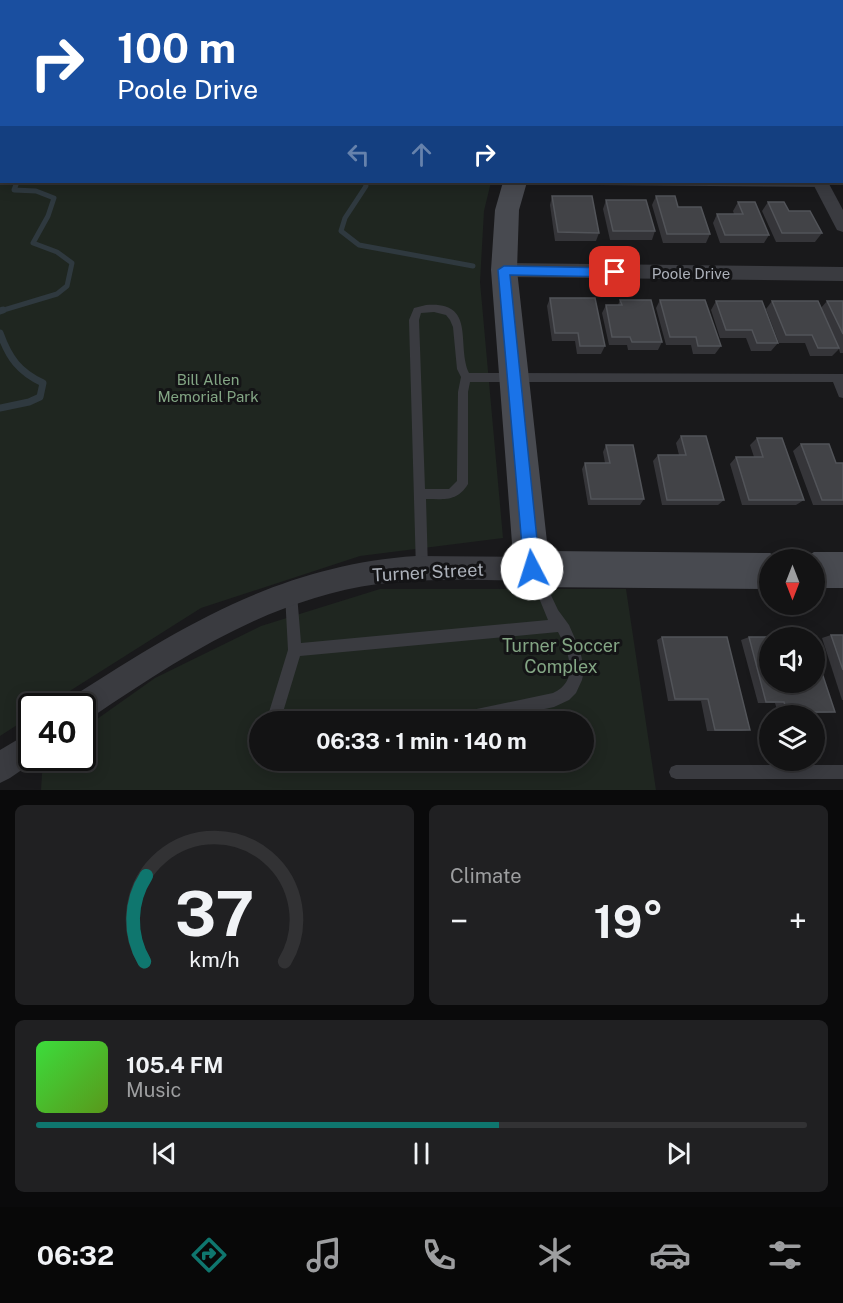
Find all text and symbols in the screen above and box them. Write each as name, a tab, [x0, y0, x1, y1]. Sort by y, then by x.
text: 100 m	[117, 23, 236, 72]
icon: right	[18, 24, 96, 102]
text: Poole Drive	[117, 73, 258, 105]
icon: left	[342, 138, 375, 171]
icon: ahead	[405, 138, 438, 171]
icon: right	[468, 138, 501, 171]
pin	[589, 246, 640, 297]
icon: arrive	[598, 255, 631, 288]
street label: Poole Drive	[652, 265, 730, 282]
park label: Bill Allen Memorial Park	[157, 371, 259, 405]
position arrow	[500, 537, 564, 601]
north arrow	[759, 549, 825, 615]
map controls	[759, 549, 825, 771]
street label: Turner Street	[372, 559, 484, 585]
button: sound	[759, 627, 825, 693]
park label: Turner Soccer Complex	[502, 635, 620, 677]
speed limit sign: 40	[18, 693, 96, 771]
button: layers	[759, 705, 825, 771]
text: 06:33 · 1 min · 140 m	[316, 728, 527, 754]
text: Climate	[450, 864, 522, 888]
text: 37	[175, 877, 254, 950]
text: 19°	[593, 895, 664, 948]
text: −	[450, 902, 468, 940]
text: +	[789, 902, 807, 940]
text: km/h	[189, 947, 240, 972]
text: 105.4 FM	[126, 1052, 223, 1078]
text: Music	[126, 1078, 181, 1102]
icon: previous	[148, 1137, 181, 1170]
icon: pause	[405, 1137, 438, 1170]
icon: next	[662, 1137, 695, 1170]
icon: directions	[188, 1234, 230, 1276]
icon: music	[303, 1234, 345, 1276]
icon: phone	[418, 1234, 460, 1276]
icon: climate	[534, 1234, 576, 1276]
icon: car	[649, 1234, 691, 1276]
icon: filters	[764, 1234, 806, 1276]
text: 06:32	[37, 1239, 114, 1271]

